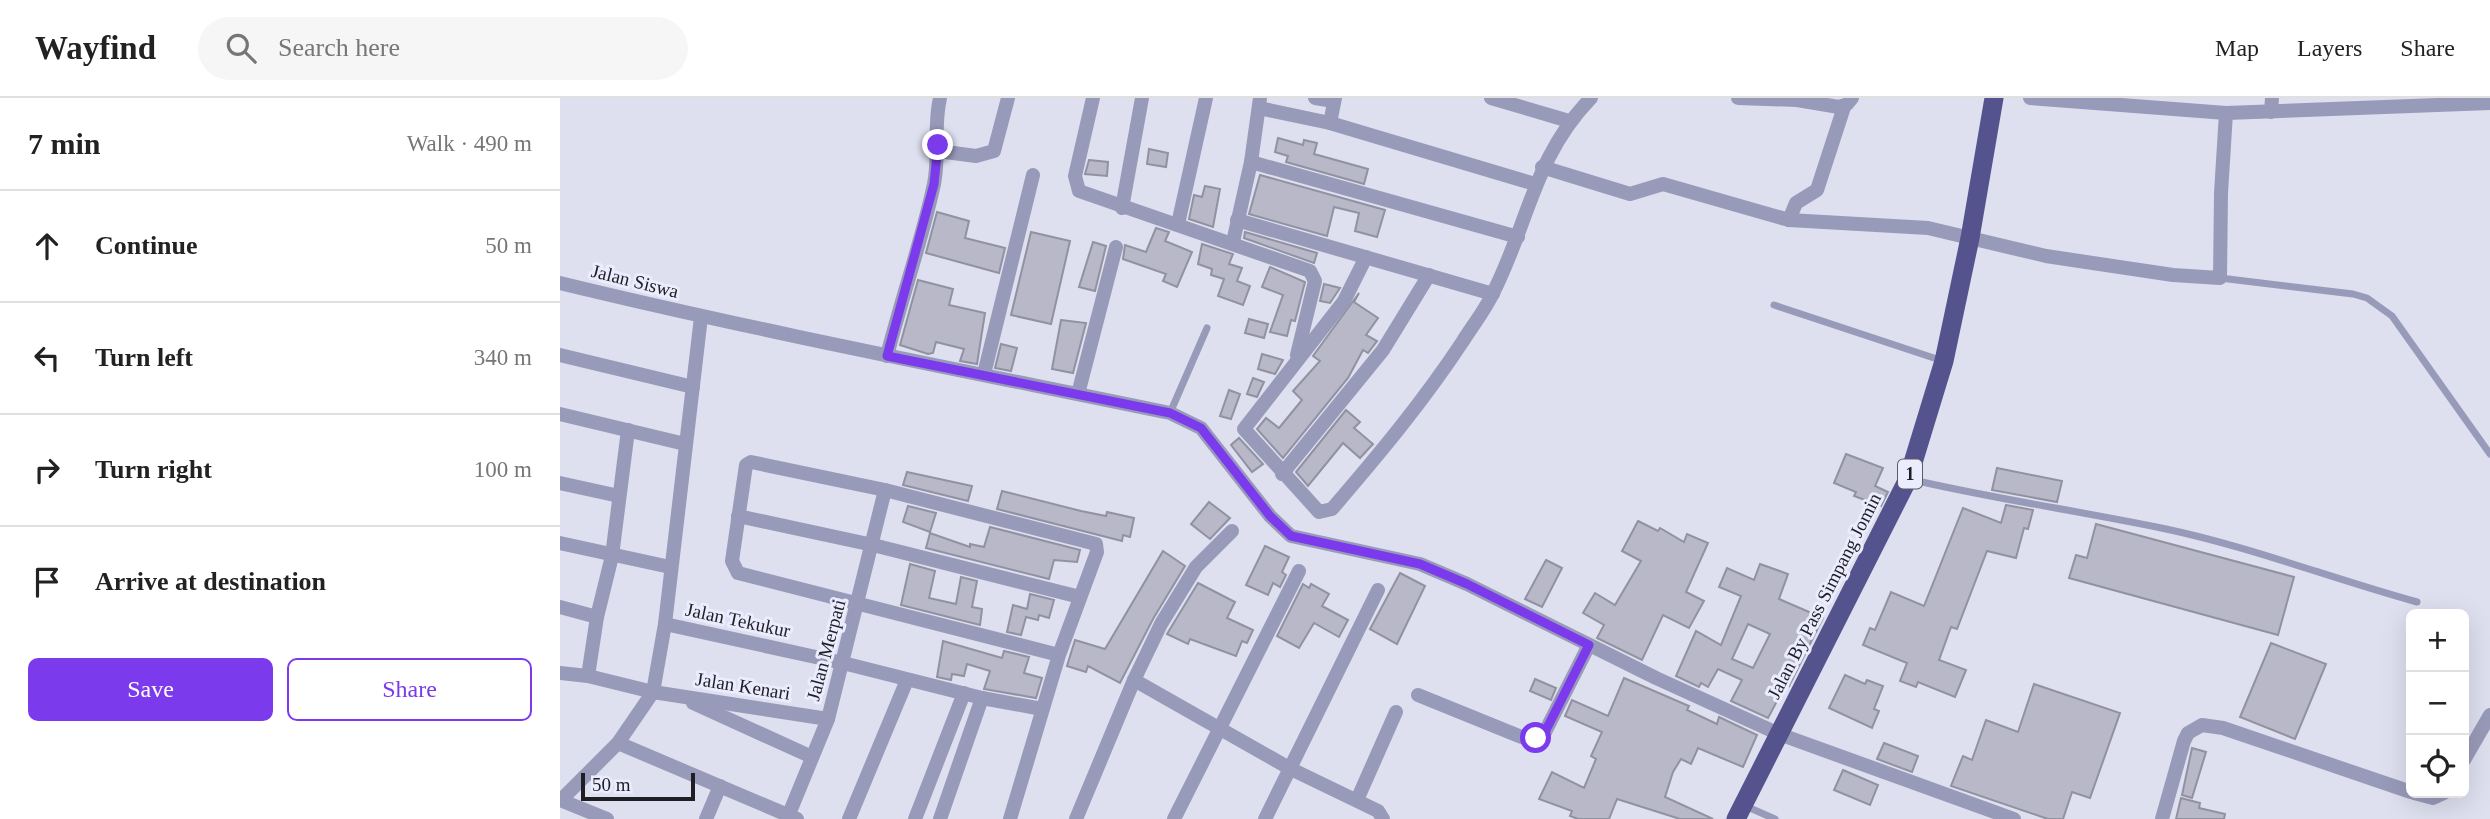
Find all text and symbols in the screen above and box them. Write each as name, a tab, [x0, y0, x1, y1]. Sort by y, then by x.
search box	[198, 17, 688, 80]
icon: search	[222, 29, 260, 67]
text: Wayfind	[35, 30, 156, 66]
text: Search here	[278, 33, 400, 62]
text: Map	[2215, 35, 2259, 61]
text: Layers	[2297, 35, 2362, 61]
text: Share	[2400, 35, 2455, 61]
text: 7 min	[28, 127, 101, 160]
route end	[922, 129, 953, 160]
text: Walk · 490 m	[407, 131, 532, 156]
icon: ahead	[28, 227, 66, 265]
text: Continue	[95, 231, 198, 260]
text: 50 m	[485, 233, 532, 258]
street label: Jalan Siswa	[589, 260, 681, 302]
icon: left	[28, 339, 66, 377]
text: Turn left	[95, 343, 193, 372]
text: 340 m	[474, 345, 532, 370]
icon: right	[28, 451, 66, 489]
text: Turn right	[95, 455, 212, 484]
text: 100 m	[474, 457, 532, 482]
road number: 1	[1898, 460, 1922, 488]
street label: Jalan By Pass Simpang Jomin	[1763, 489, 1885, 702]
icon: arrive	[28, 563, 66, 601]
text: Arrive at destination	[95, 567, 326, 596]
street label: Jalan Merpati	[802, 597, 850, 703]
street label: Jalan Tekukur	[684, 599, 793, 641]
map controls	[2406, 609, 2469, 798]
button: +	[2406, 609, 2469, 672]
button: Save	[28, 658, 273, 721]
button: Share	[287, 658, 532, 721]
street label: Jalan Kenari	[694, 668, 792, 704]
button: −	[2406, 672, 2469, 735]
route start	[1520, 722, 1551, 753]
button: locate	[2406, 735, 2469, 798]
scale bar	[581, 770, 695, 802]
text: 50 m	[592, 774, 631, 795]

